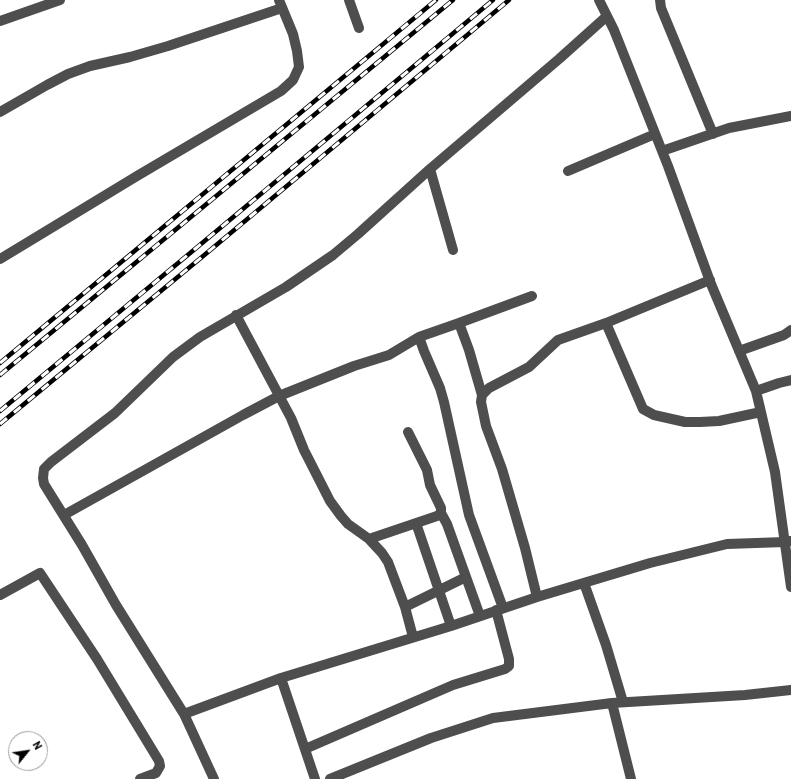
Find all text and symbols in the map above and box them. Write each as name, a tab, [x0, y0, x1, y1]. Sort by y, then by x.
north arrow	[8, 731, 48, 771]
text: N	[30, 739, 45, 752]

